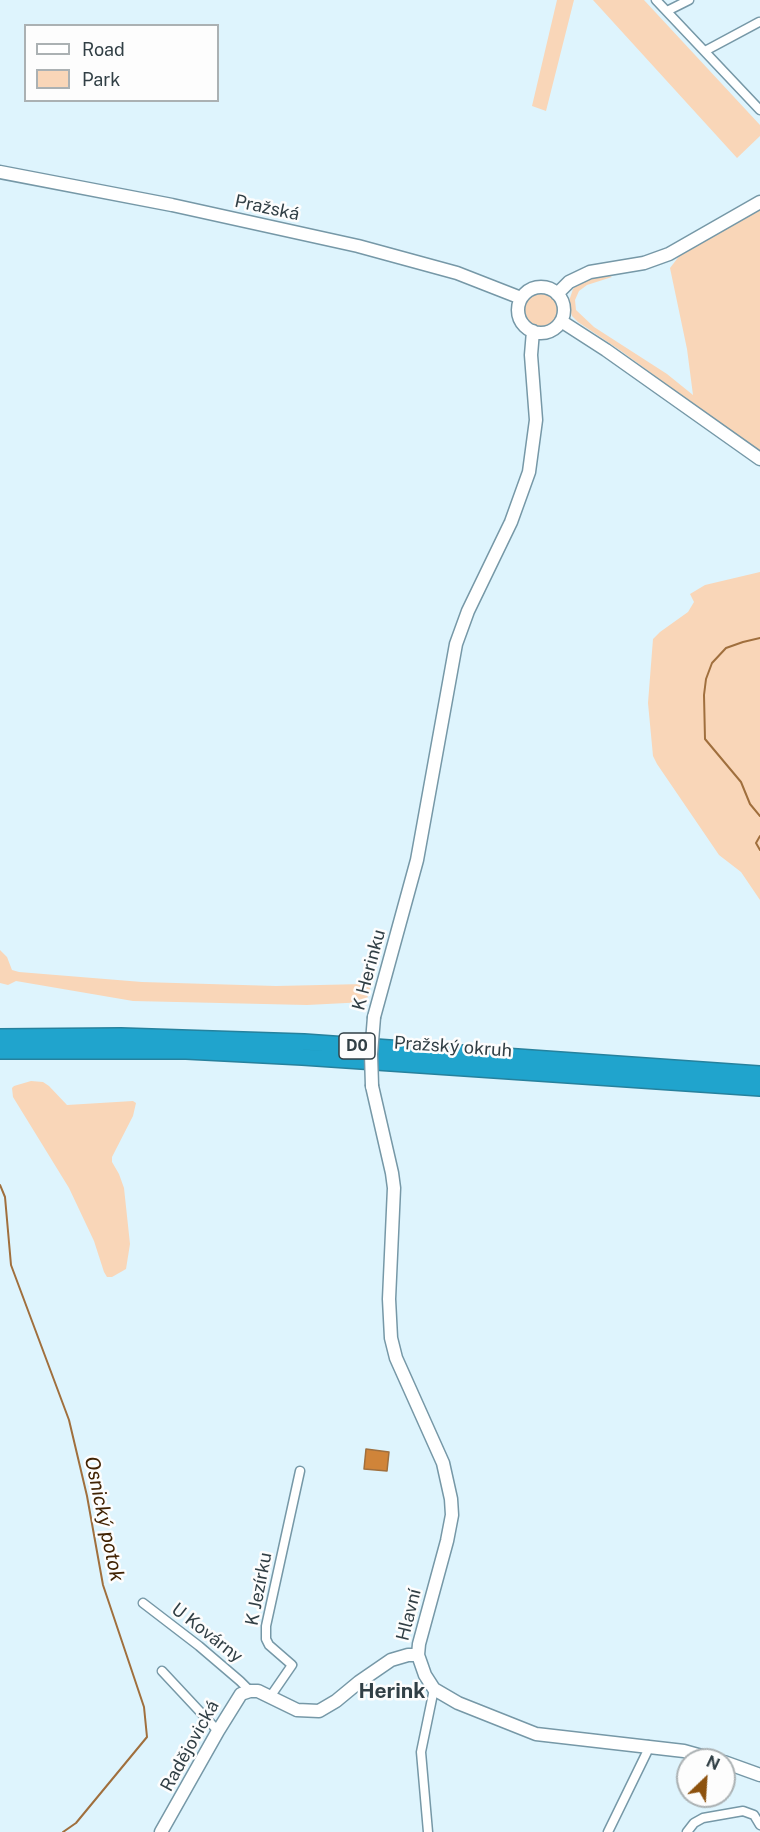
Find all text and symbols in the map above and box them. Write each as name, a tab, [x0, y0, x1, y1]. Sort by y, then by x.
legend	[24, 24, 219, 102]
text: Road	[82, 39, 125, 60]
text: Park	[82, 69, 120, 90]
street label: Pražská	[233, 191, 301, 225]
street label: K Herinku	[348, 927, 390, 1013]
street label: Pražský okruh	[393, 1032, 513, 1062]
road number: D0	[339, 1033, 375, 1059]
water label: Osnický potok	[79, 1454, 129, 1584]
street label: K Jezírku	[241, 1551, 277, 1627]
street label: Hlavní	[392, 1587, 426, 1643]
street label: U Kovárny	[167, 1599, 247, 1667]
district label: Herink	[359, 1679, 425, 1705]
street label: Radějovická	[156, 1697, 224, 1795]
north arrow	[676, 1748, 736, 1808]
text: N	[703, 1752, 723, 1774]

